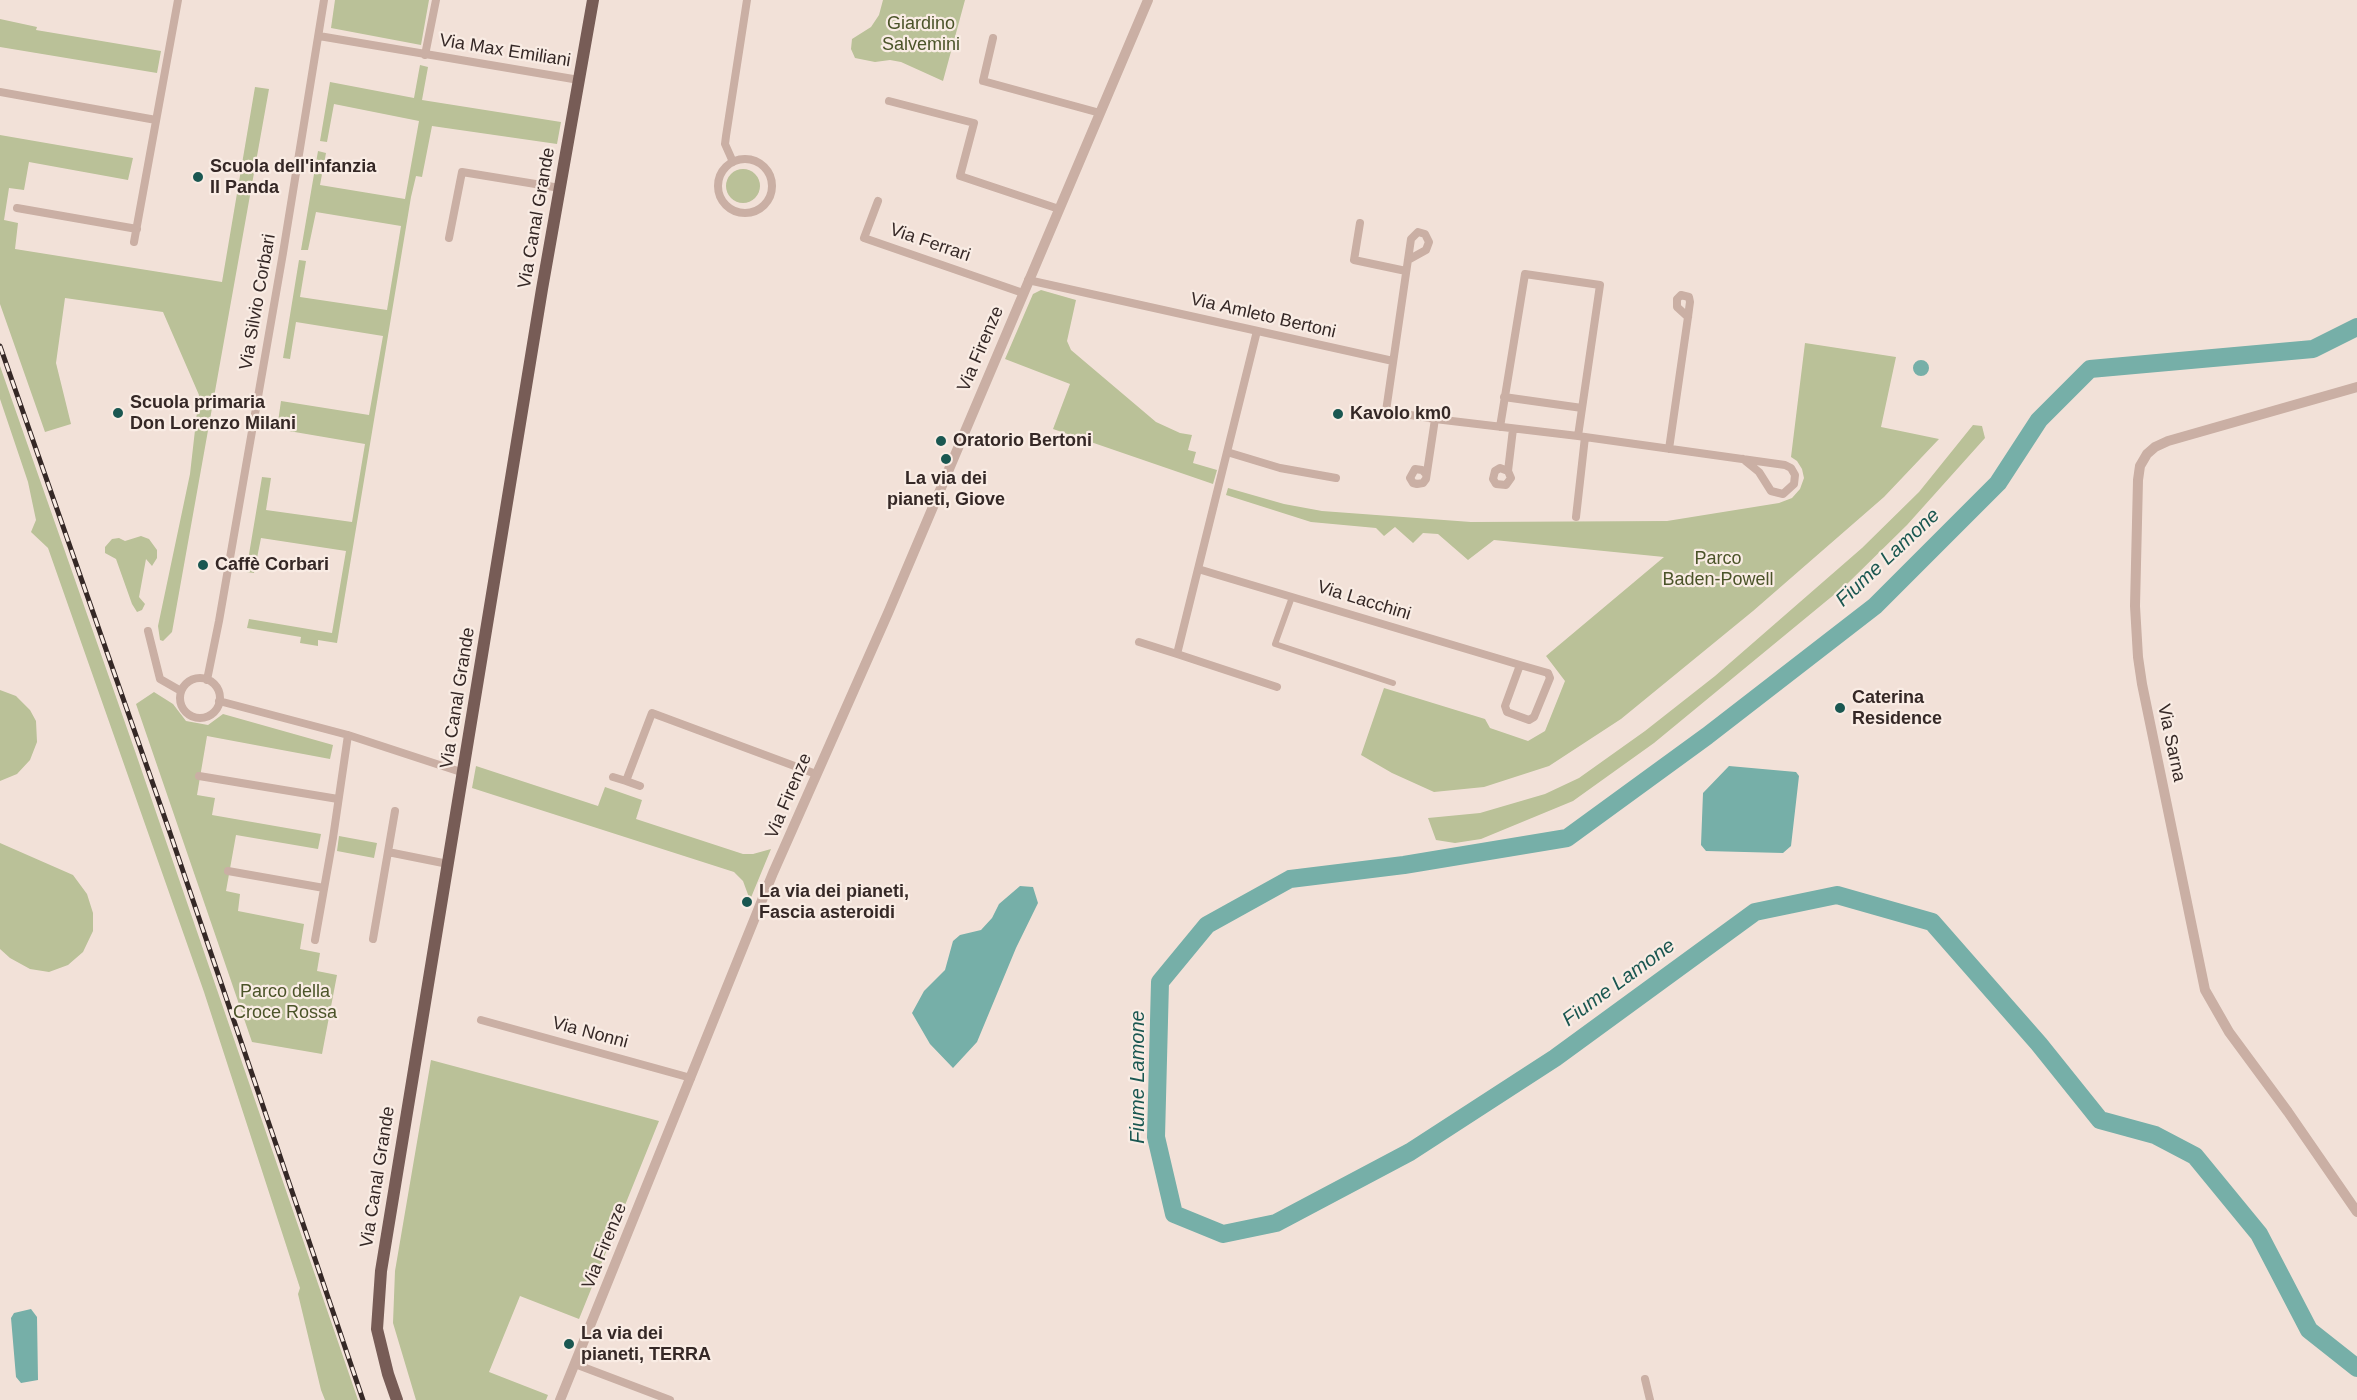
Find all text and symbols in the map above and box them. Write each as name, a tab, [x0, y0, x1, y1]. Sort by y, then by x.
park label: Giardino Salvemini	[882, 13, 960, 56]
street label: Via Max Emiliani	[438, 30, 572, 72]
street label: Via Canal Grande	[514, 146, 560, 290]
place label: Scuola dell'infanzia Il Panda	[210, 156, 376, 198]
marker: Scuola dell'infanzia Il Panda	[191, 170, 205, 184]
street label: Via Ferrari	[887, 219, 973, 267]
street label: Via Silvio Corbari	[235, 232, 281, 372]
street label: Via Amleto Bertoni	[1188, 289, 1338, 343]
street label: Via Firenze	[953, 303, 1009, 395]
place label: Scuola primaria Don Lorenzo Milani	[130, 392, 296, 434]
place label: Kavolo km0	[1350, 403, 1451, 425]
marker: Scuola primaria Don Lorenzo Milani	[111, 406, 125, 420]
marker: Kavolo km0	[1331, 407, 1345, 421]
place label: Oratorio Bertoni	[953, 430, 1092, 452]
marker: Oratorio Bertoni	[934, 434, 948, 448]
marker: La via dei pianeti, Giove	[939, 452, 953, 466]
place label: La via dei pianeti, Giove	[887, 468, 1005, 510]
water label: Fiume Lamone	[1831, 504, 1945, 612]
park label: Parco Baden-Powell	[1662, 548, 1774, 590]
place label: Caffè Corbari	[215, 554, 329, 576]
marker: Caffè Corbari	[196, 558, 210, 572]
street label: Via Lacchini	[1315, 577, 1413, 625]
street label: Via Canal Grande	[436, 626, 480, 770]
place label: Caterina Residence	[1852, 687, 1942, 730]
marker: Caterina Residence	[1833, 701, 1847, 715]
street label: Via Sarna	[2152, 702, 2190, 784]
street label: Via Firenze	[761, 750, 817, 842]
place label: La via dei pianeti, Fascia asteroidi	[759, 881, 909, 924]
marker: La via dei pianeti, Fascia asteroidi	[740, 895, 754, 909]
water label: Fiume Lamone	[1558, 934, 1680, 1032]
park label: Parco della Croce Rossa	[233, 981, 337, 1024]
water label: Fiume Lamone	[1126, 1010, 1150, 1144]
street label: Via Nonni	[550, 1013, 630, 1053]
street label: Via Canal Grande	[356, 1105, 400, 1249]
street label: Via Firenze	[578, 1200, 632, 1292]
place label: La via dei pianeti, TERRA	[581, 1323, 711, 1366]
marker: La via dei pianeti, TERRA	[562, 1337, 576, 1351]

